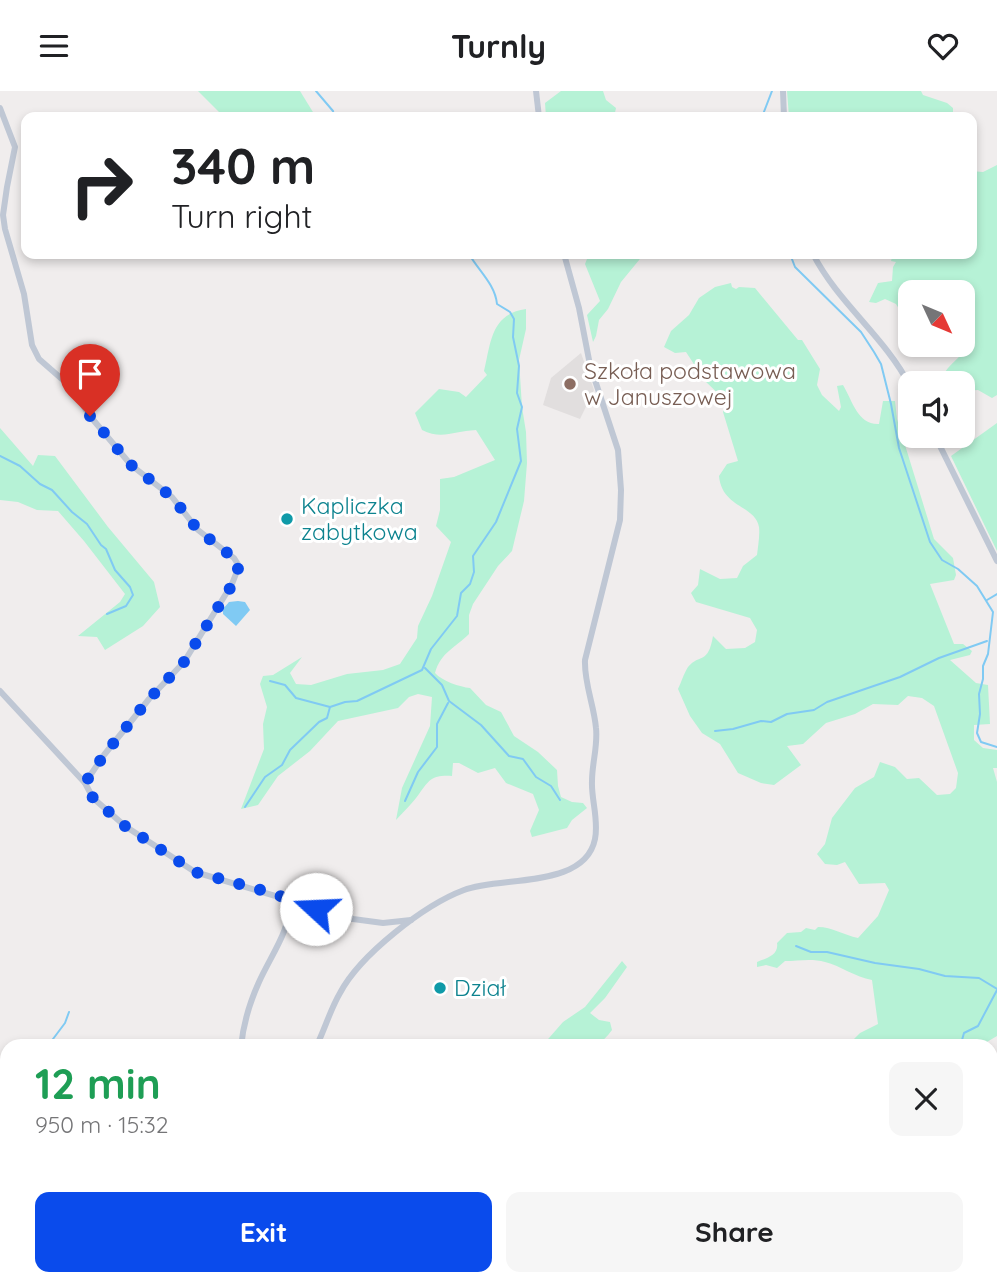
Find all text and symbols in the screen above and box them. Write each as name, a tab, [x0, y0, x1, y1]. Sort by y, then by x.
text: Turnly	[451, 26, 546, 66]
icon: menu	[35, 27, 73, 65]
icon: heart	[924, 27, 962, 65]
text: 340 m	[171, 135, 315, 196]
icon: right	[56, 140, 147, 231]
text: Turn right	[171, 196, 312, 236]
north arrow	[898, 280, 975, 357]
map controls	[898, 280, 975, 448]
pin	[60, 344, 120, 416]
icon: arrive	[71, 355, 109, 393]
place label: Szkoła podstawowa w Januszowej	[584, 356, 796, 411]
button: sound	[898, 371, 975, 448]
marker: Szkoła podstawowa w Januszowej	[562, 376, 578, 392]
place label: Kapliczka zabytkowa	[301, 491, 418, 546]
marker: Kapliczka zabytkowa	[279, 511, 295, 527]
position arrow	[279, 872, 353, 946]
place label: Dział	[454, 973, 506, 1002]
marker: Dział	[432, 980, 448, 996]
text: 12 min	[35, 1057, 161, 1110]
button: close	[889, 1062, 963, 1136]
text: 950 m · 15:32	[35, 1110, 169, 1139]
button: Exit	[35, 1192, 492, 1272]
button: Share	[506, 1192, 963, 1272]

